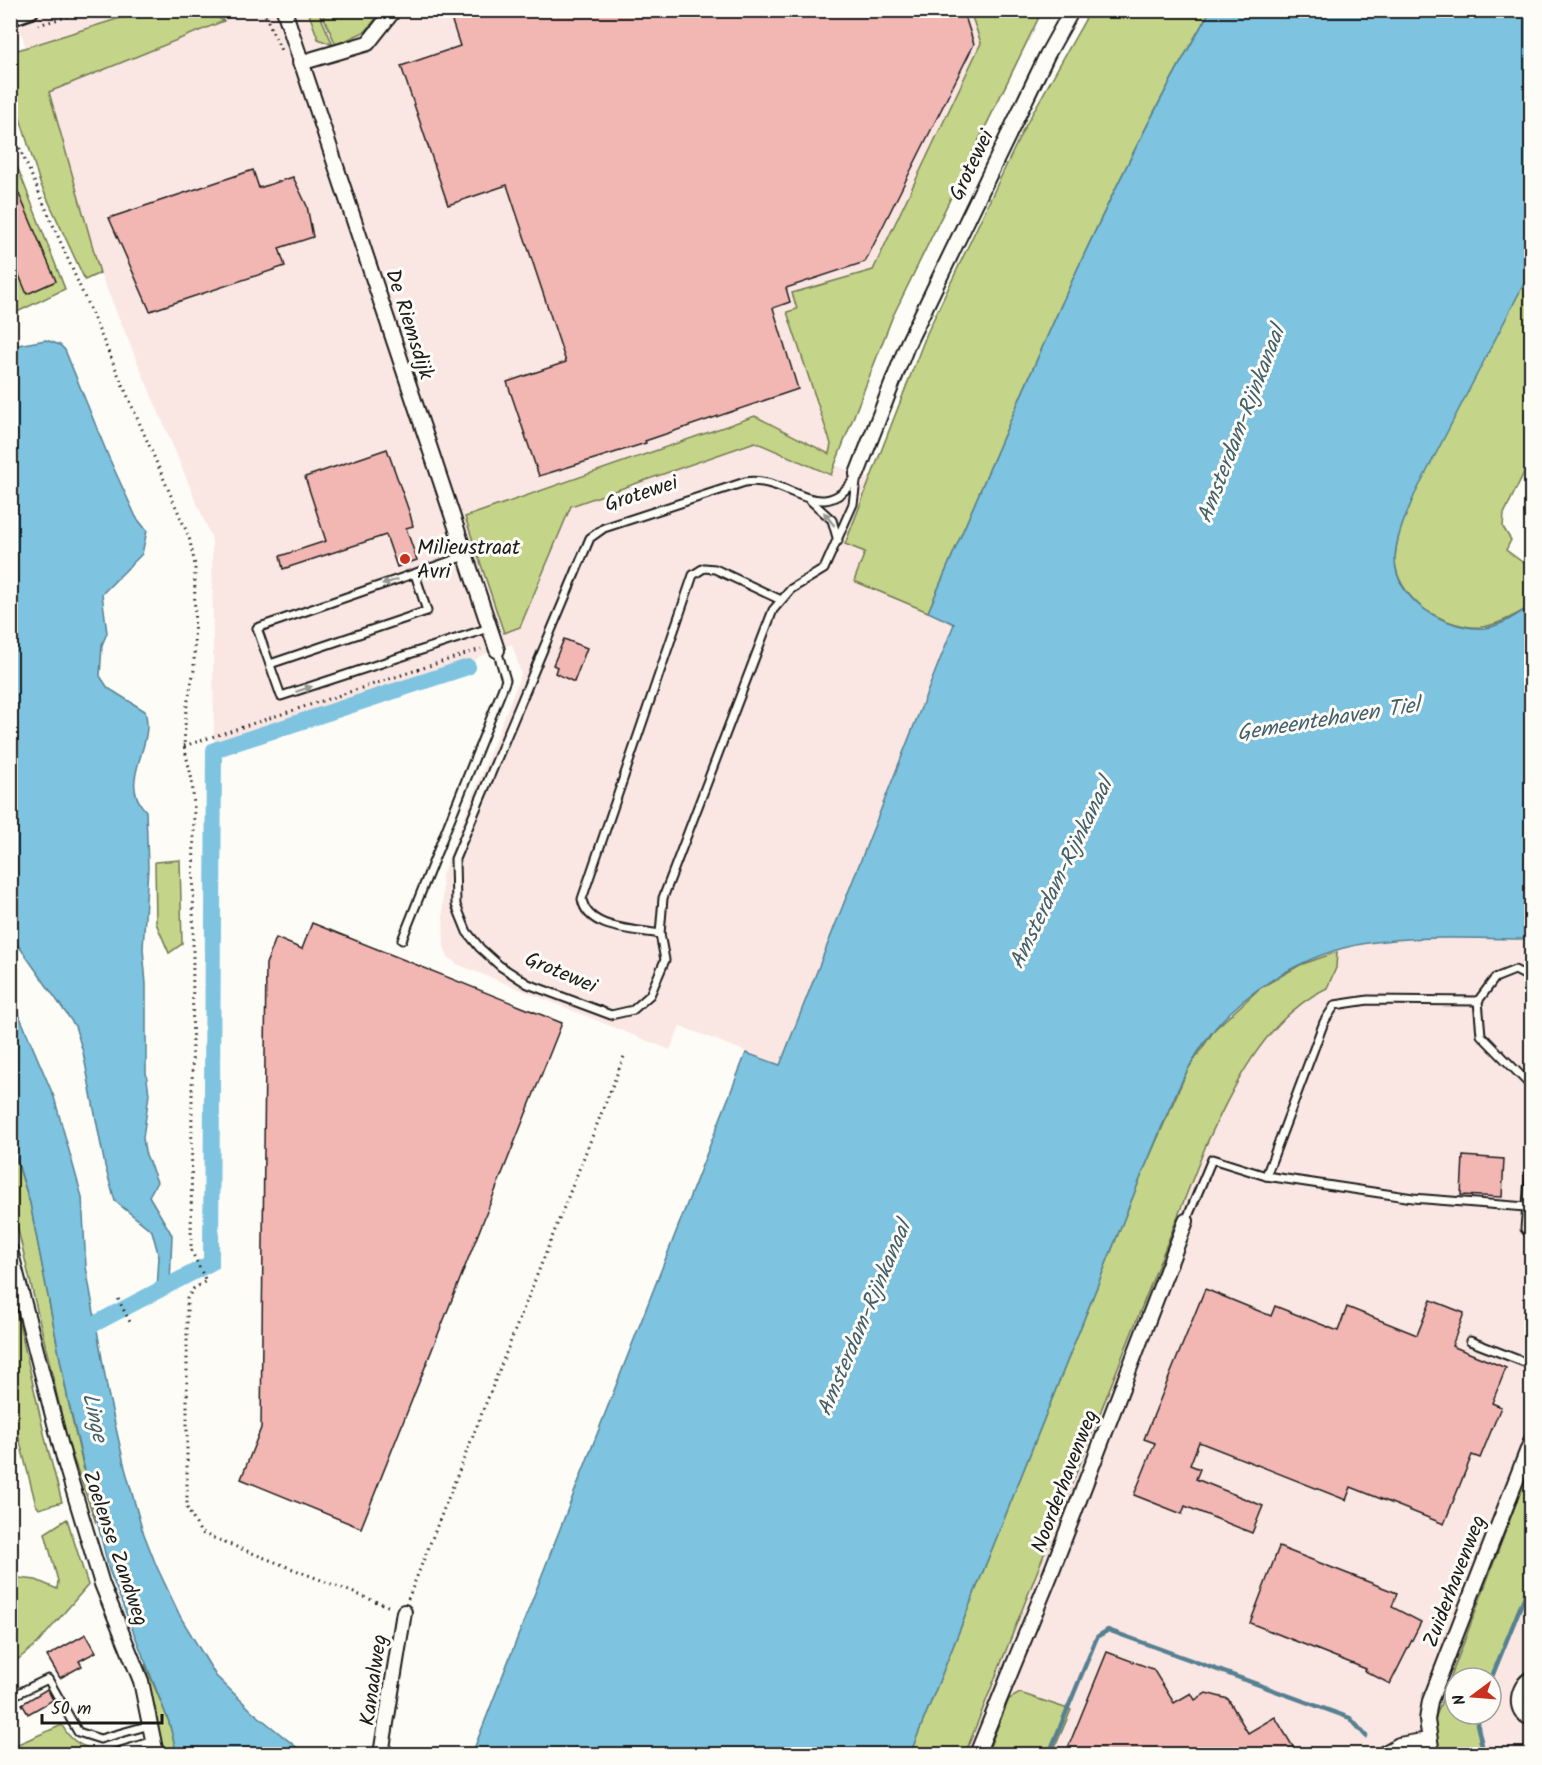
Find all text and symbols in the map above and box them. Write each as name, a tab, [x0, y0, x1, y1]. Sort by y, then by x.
street label: Grotewei	[941, 124, 1004, 207]
street label: De Riemsdijk	[375, 265, 442, 384]
water label: Amsterdam-Rijnkanaal	[1189, 317, 1298, 529]
street label: Grotewei	[600, 467, 683, 522]
one-way arrow	[822, 511, 835, 527]
place label: Milieustraat Avri	[417, 532, 521, 589]
marker: Milieustraat Avri	[398, 552, 412, 566]
one-way arrow	[381, 578, 399, 588]
one-way arrow	[295, 684, 313, 693]
water label: Gemeentehaven Tiel	[1234, 688, 1427, 752]
water label: Amsterdam-Rijnkanaal	[1001, 769, 1126, 976]
street label: Grotewei	[519, 943, 603, 1004]
water label: Amsterdam-Rijnkanaal	[808, 1212, 924, 1422]
water label: Linge	[71, 1390, 117, 1448]
street label: Noorderhavenweg	[1023, 1405, 1108, 1558]
street label: Zoelense Zandweg	[72, 1466, 157, 1631]
street label: Zuiderhavenweg	[1415, 1511, 1496, 1652]
street label: Kanaalweg	[352, 1632, 397, 1728]
north arrow	[1443, 1666, 1503, 1726]
scale bar	[42, 1687, 162, 1725]
text: N	[1447, 1691, 1473, 1708]
text: 50 m	[51, 1695, 91, 1724]

